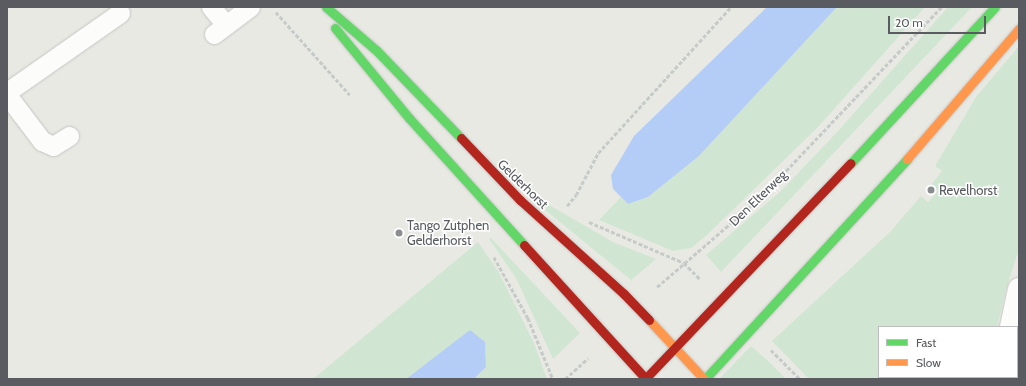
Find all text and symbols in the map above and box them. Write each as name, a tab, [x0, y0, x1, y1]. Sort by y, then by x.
scale bar	[890, 8, 988, 34]
text: 20 m	[895, 15, 923, 30]
street label: Gelderhorst	[494, 156, 552, 212]
street label: Den Elterweg	[726, 167, 790, 229]
place label: Revelhorst	[939, 182, 997, 198]
marker: Revelhorst	[926, 185, 936, 195]
place label: Tango Zutphen Gelderhorst	[407, 218, 489, 249]
marker: Tango Zutphen Gelderhorst	[394, 228, 404, 238]
legend	[878, 326, 1018, 378]
text: Fast	[916, 335, 936, 350]
text: Slow	[916, 355, 941, 370]

